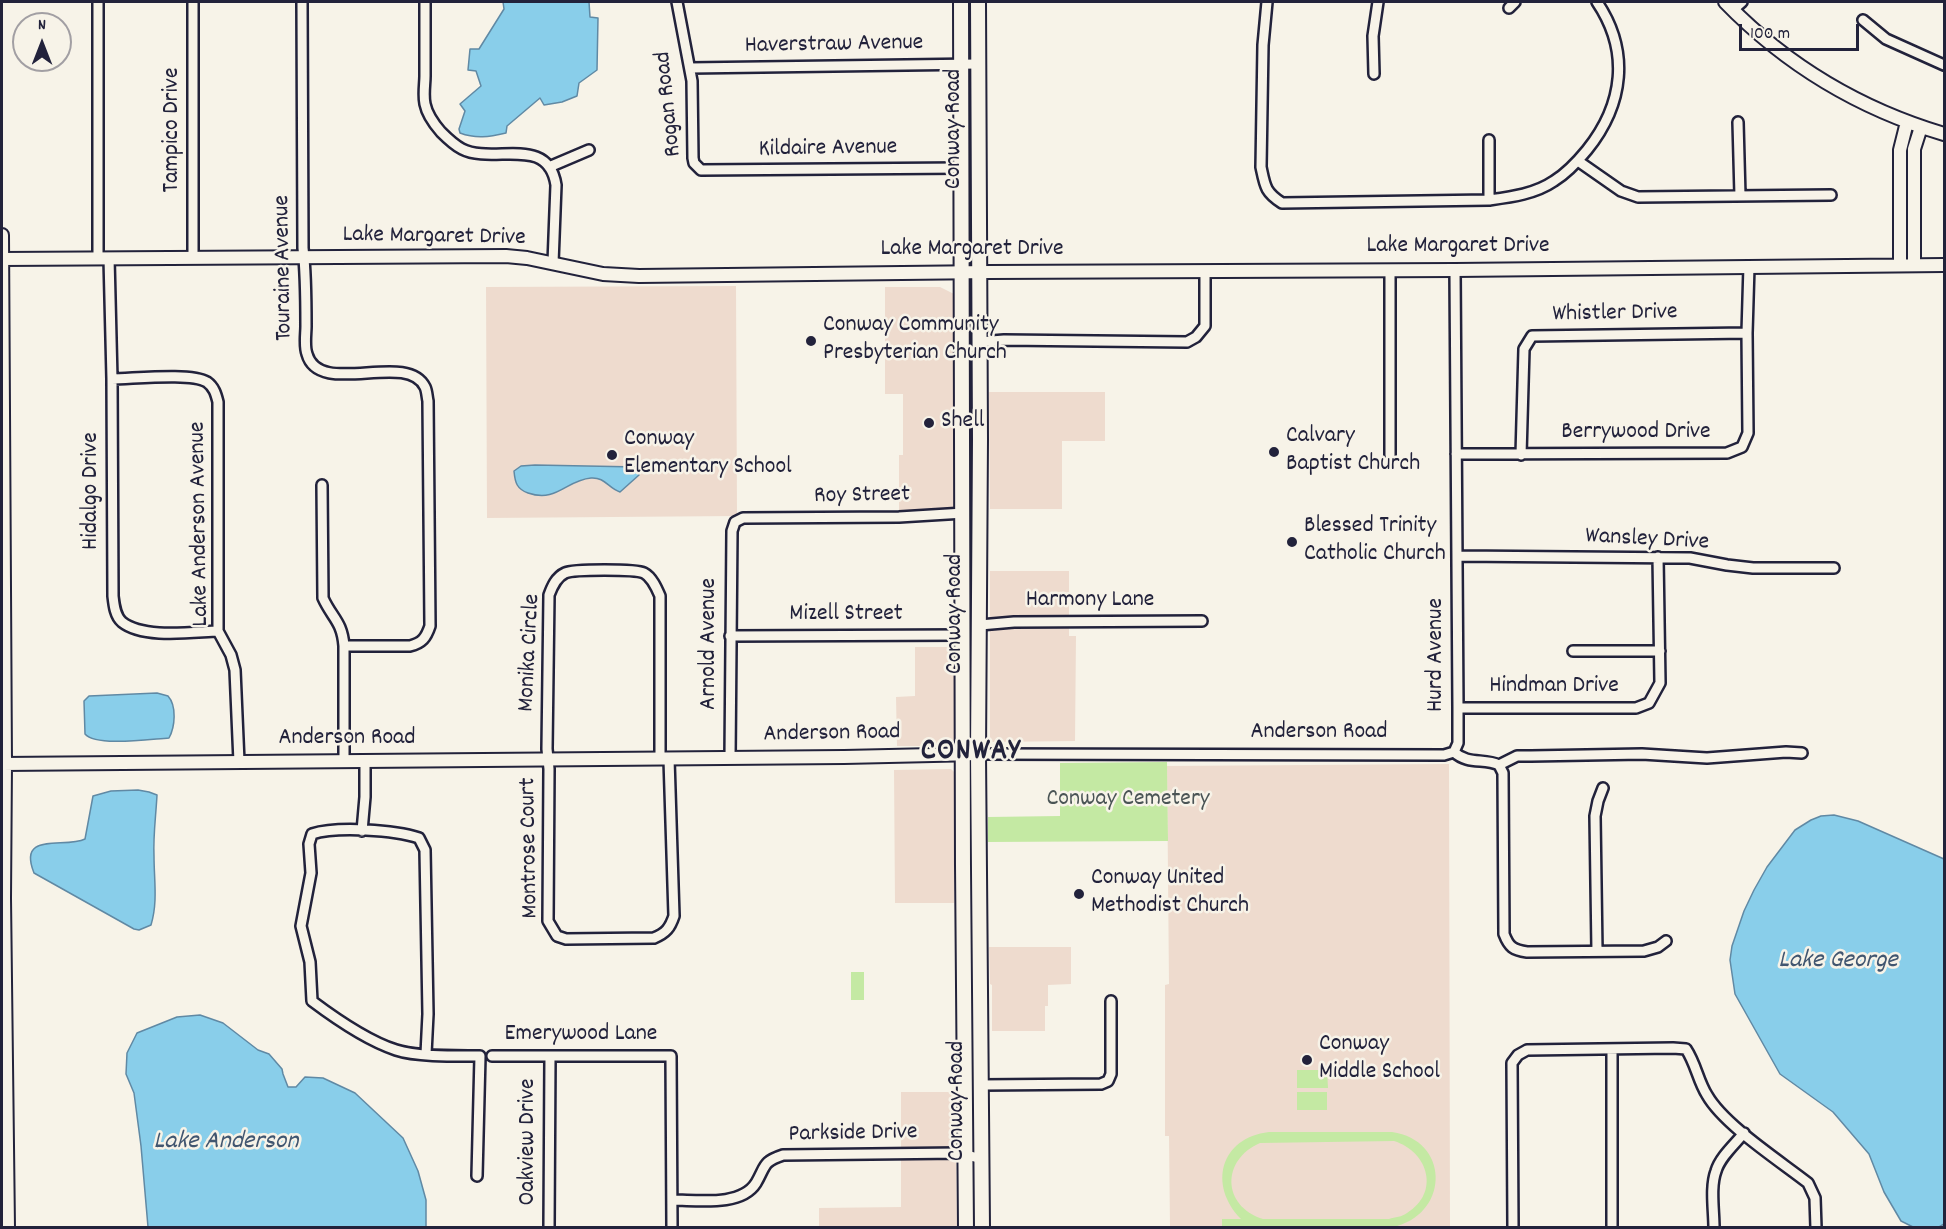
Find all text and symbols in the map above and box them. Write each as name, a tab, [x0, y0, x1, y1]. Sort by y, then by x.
north arrow	[12, 12, 72, 72]
scale bar	[1742, 12, 1862, 50]
text: N	[38, 14, 46, 37]
text: 100 m	[1750, 22, 1790, 47]
street label: Haverstraw Avenue	[744, 30, 924, 62]
street label: Rogan Road	[650, 50, 690, 158]
street label: Tampico Drive	[160, 68, 188, 192]
street label: Conway Road	[942, 69, 970, 189]
street label: Kildaire Avenue	[758, 134, 898, 166]
street label: Touraine Avenue	[269, 195, 301, 341]
street label: Lake Margaret Drive	[342, 222, 526, 254]
street label: Lake Margaret Drive	[1366, 234, 1550, 262]
street label: Lake Margaret Drive	[880, 237, 1064, 265]
street label: Whistler Drive	[1552, 300, 1678, 330]
place label: Conway Community Presbyterian Church	[823, 313, 1007, 369]
marker: Conway Community Presbyterian Church	[804, 334, 818, 348]
place label: Shell	[941, 409, 985, 437]
marker: Shell	[922, 416, 936, 430]
street label: Berrywood Drive	[1561, 420, 1711, 448]
street label: Lake Anderson Avenue	[185, 421, 217, 627]
place label: Calvary Baptist Church	[1286, 424, 1420, 480]
place label: Conway Elementary School	[624, 427, 792, 483]
street label: Hidalgo Drive	[79, 432, 107, 550]
marker: Calvary Baptist Church	[1267, 445, 1281, 459]
marker: Conway Elementary School	[605, 448, 619, 462]
street label: Roy Street	[814, 482, 910, 512]
place label: Blessed Trinity Catholic Church	[1304, 514, 1446, 570]
street label: Wansley Drive	[1584, 523, 1710, 559]
marker: Blessed Trinity Catholic Church	[1285, 535, 1299, 549]
street label: Conway Road	[943, 554, 971, 674]
street label: Arnold Avenue	[697, 578, 725, 710]
street label: Harmony Lane	[1026, 588, 1154, 616]
street label: Monika Circle	[514, 593, 548, 713]
street label: Hurd Avenue	[1424, 598, 1452, 712]
street label: Mizell Street	[789, 602, 903, 630]
street label: Hindman Drive	[1489, 674, 1619, 702]
street label: Anderson Road	[763, 719, 901, 751]
street label: Anderson Road	[1250, 720, 1388, 748]
street label: Anderson Road	[278, 726, 416, 754]
district label: CONWAY	[921, 736, 1021, 772]
street label: Montrose Court	[515, 777, 547, 919]
park label: Conway Cemetery	[1046, 787, 1210, 815]
place label: Conway United Methodist Church	[1091, 866, 1249, 922]
marker: Conway United Methodist Church	[1072, 887, 1086, 901]
water label: Lake George	[1778, 946, 1898, 978]
street label: Emerywood Lane	[505, 1022, 657, 1050]
place label: Conway Middle School	[1319, 1032, 1440, 1088]
street label: Conway Road	[945, 1041, 973, 1161]
marker: Conway Middle School	[1300, 1053, 1314, 1067]
street label: Oakview Drive	[516, 1078, 544, 1206]
street label: Parkside Drive	[788, 1119, 918, 1151]
water label: Lake Anderson	[154, 1127, 298, 1159]

